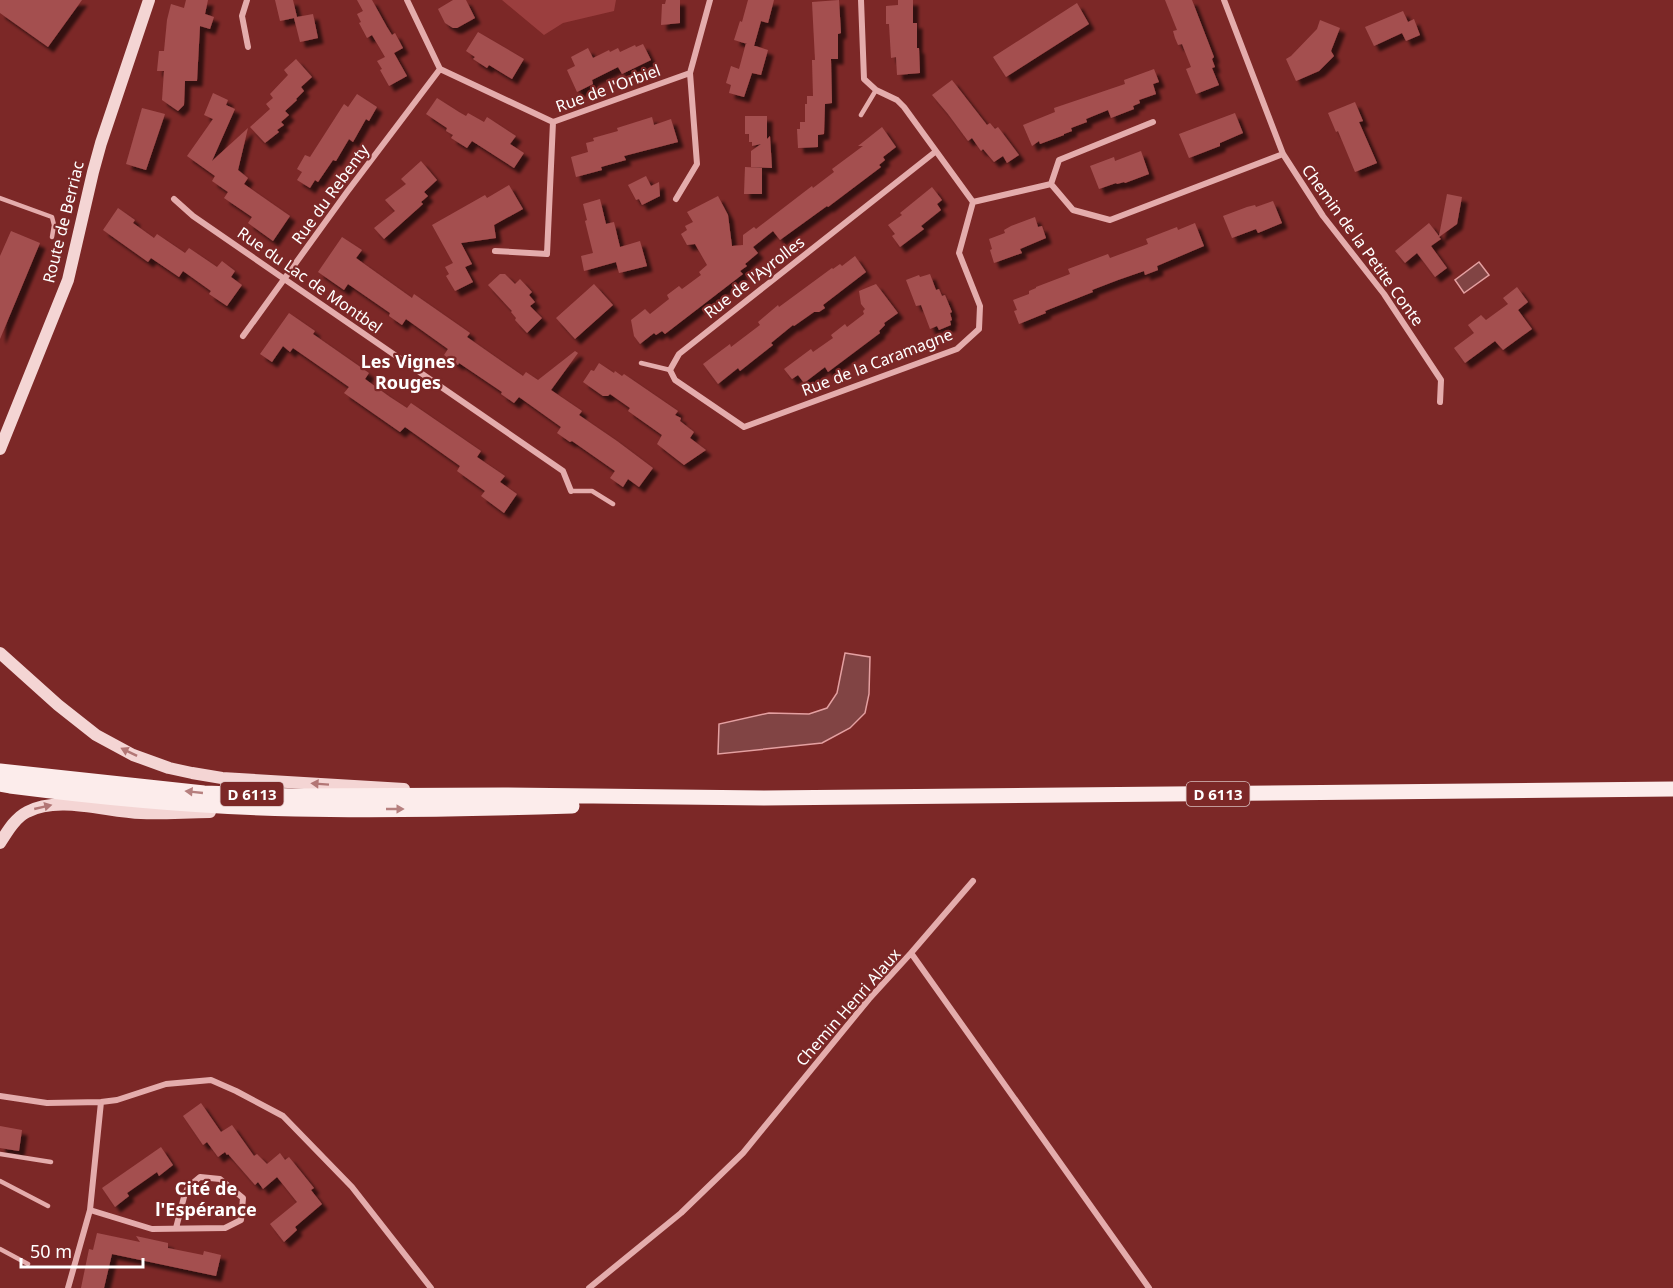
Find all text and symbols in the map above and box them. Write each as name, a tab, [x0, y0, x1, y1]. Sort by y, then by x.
street label: Rue de l'Orbiel	[553, 59, 663, 117]
street label: Rue du Rebenty	[286, 139, 374, 248]
street label: Route de Berriac	[37, 158, 89, 285]
street label: Chemin de la Petite Conte	[1297, 160, 1429, 330]
street label: Rue du Lac de Montbel	[233, 222, 387, 338]
street label: Rue de l'Ayrolles	[699, 231, 809, 323]
street label: Rue de la Caramagne	[798, 323, 956, 401]
district label: Les Vignes Rouges	[361, 349, 455, 394]
one-way arrow	[121, 748, 138, 757]
one-way arrow	[311, 779, 330, 788]
road number: D 6113	[220, 782, 284, 806]
road number: D 6113	[1186, 782, 1250, 806]
one-way arrow	[184, 787, 203, 797]
one-way arrow	[34, 802, 52, 812]
one-way arrow	[386, 804, 405, 814]
street label: Chemin Henri Alaux	[791, 943, 906, 1071]
district label: Cité de l'Espérance	[155, 1176, 257, 1221]
scale bar	[21, 1231, 142, 1269]
text: 50 m	[30, 1239, 72, 1263]

